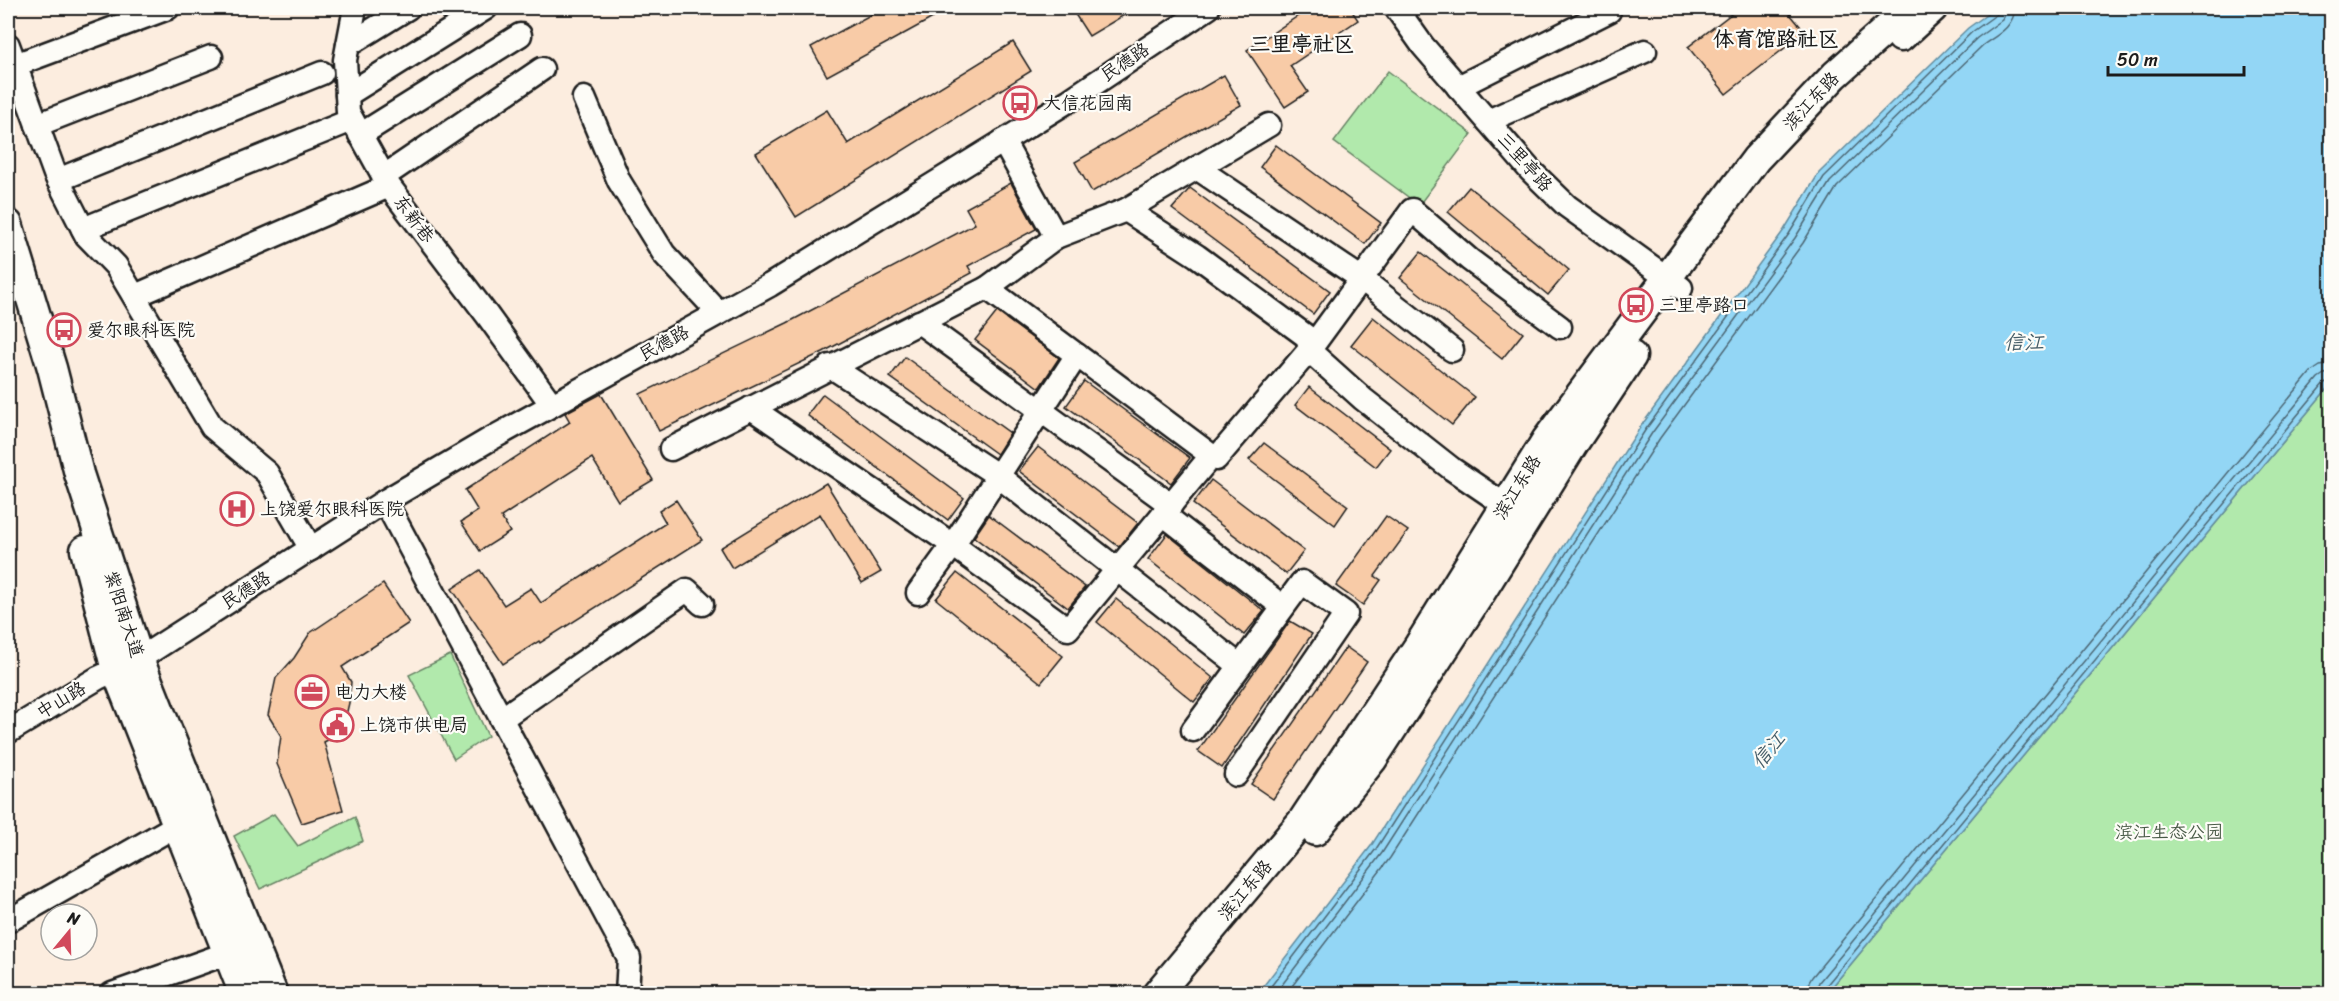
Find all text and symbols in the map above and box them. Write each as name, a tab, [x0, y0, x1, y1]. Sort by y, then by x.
district label: 体育馆路社区	[1713, 20, 1839, 58]
district label: 三里亭社区	[1250, 25, 1355, 63]
street label: 民德路	[1094, 34, 1156, 90]
scale bar	[2108, 39, 2244, 77]
text: 50 m	[2117, 44, 2158, 76]
street label: 滨江东路	[1775, 64, 1847, 138]
bus stop icon: 大信花园南	[1002, 85, 1038, 121]
place label: 大信花园南	[1043, 87, 1133, 119]
street label: 三里亭路	[1489, 125, 1561, 199]
street label: 东新巷	[385, 188, 443, 250]
bus stop icon: 三里亭路口	[1618, 287, 1654, 323]
place label: 三里亭路口	[1659, 289, 1749, 321]
bus stop icon: 爱尔眼科医院	[46, 312, 82, 348]
place label: 爱尔眼科医院	[87, 314, 195, 346]
street label: 民德路	[633, 316, 695, 370]
water label: 信江	[2004, 325, 2045, 360]
street label: 滨江东路	[1484, 448, 1550, 526]
hospital icon: 上饶爱尔眼科医院	[219, 491, 255, 527]
place label: 上饶爱尔眼科医院	[260, 493, 404, 525]
street label: 民德路	[215, 562, 277, 618]
street label: 紫阳南大道	[95, 566, 153, 662]
street label: 中山路	[30, 672, 92, 728]
office icon: 电力大楼	[294, 674, 330, 710]
place label: 电力大楼	[335, 676, 407, 708]
public building icon: 上饶市供电局	[319, 707, 355, 743]
place label: 上饶市供电局	[360, 709, 468, 741]
water label: 信江	[1742, 723, 1795, 777]
park label: 滨江生态公园	[2115, 816, 2223, 848]
street label: 滨江东路	[1210, 852, 1280, 928]
north arrow	[39, 902, 99, 962]
text: N	[63, 902, 85, 934]

